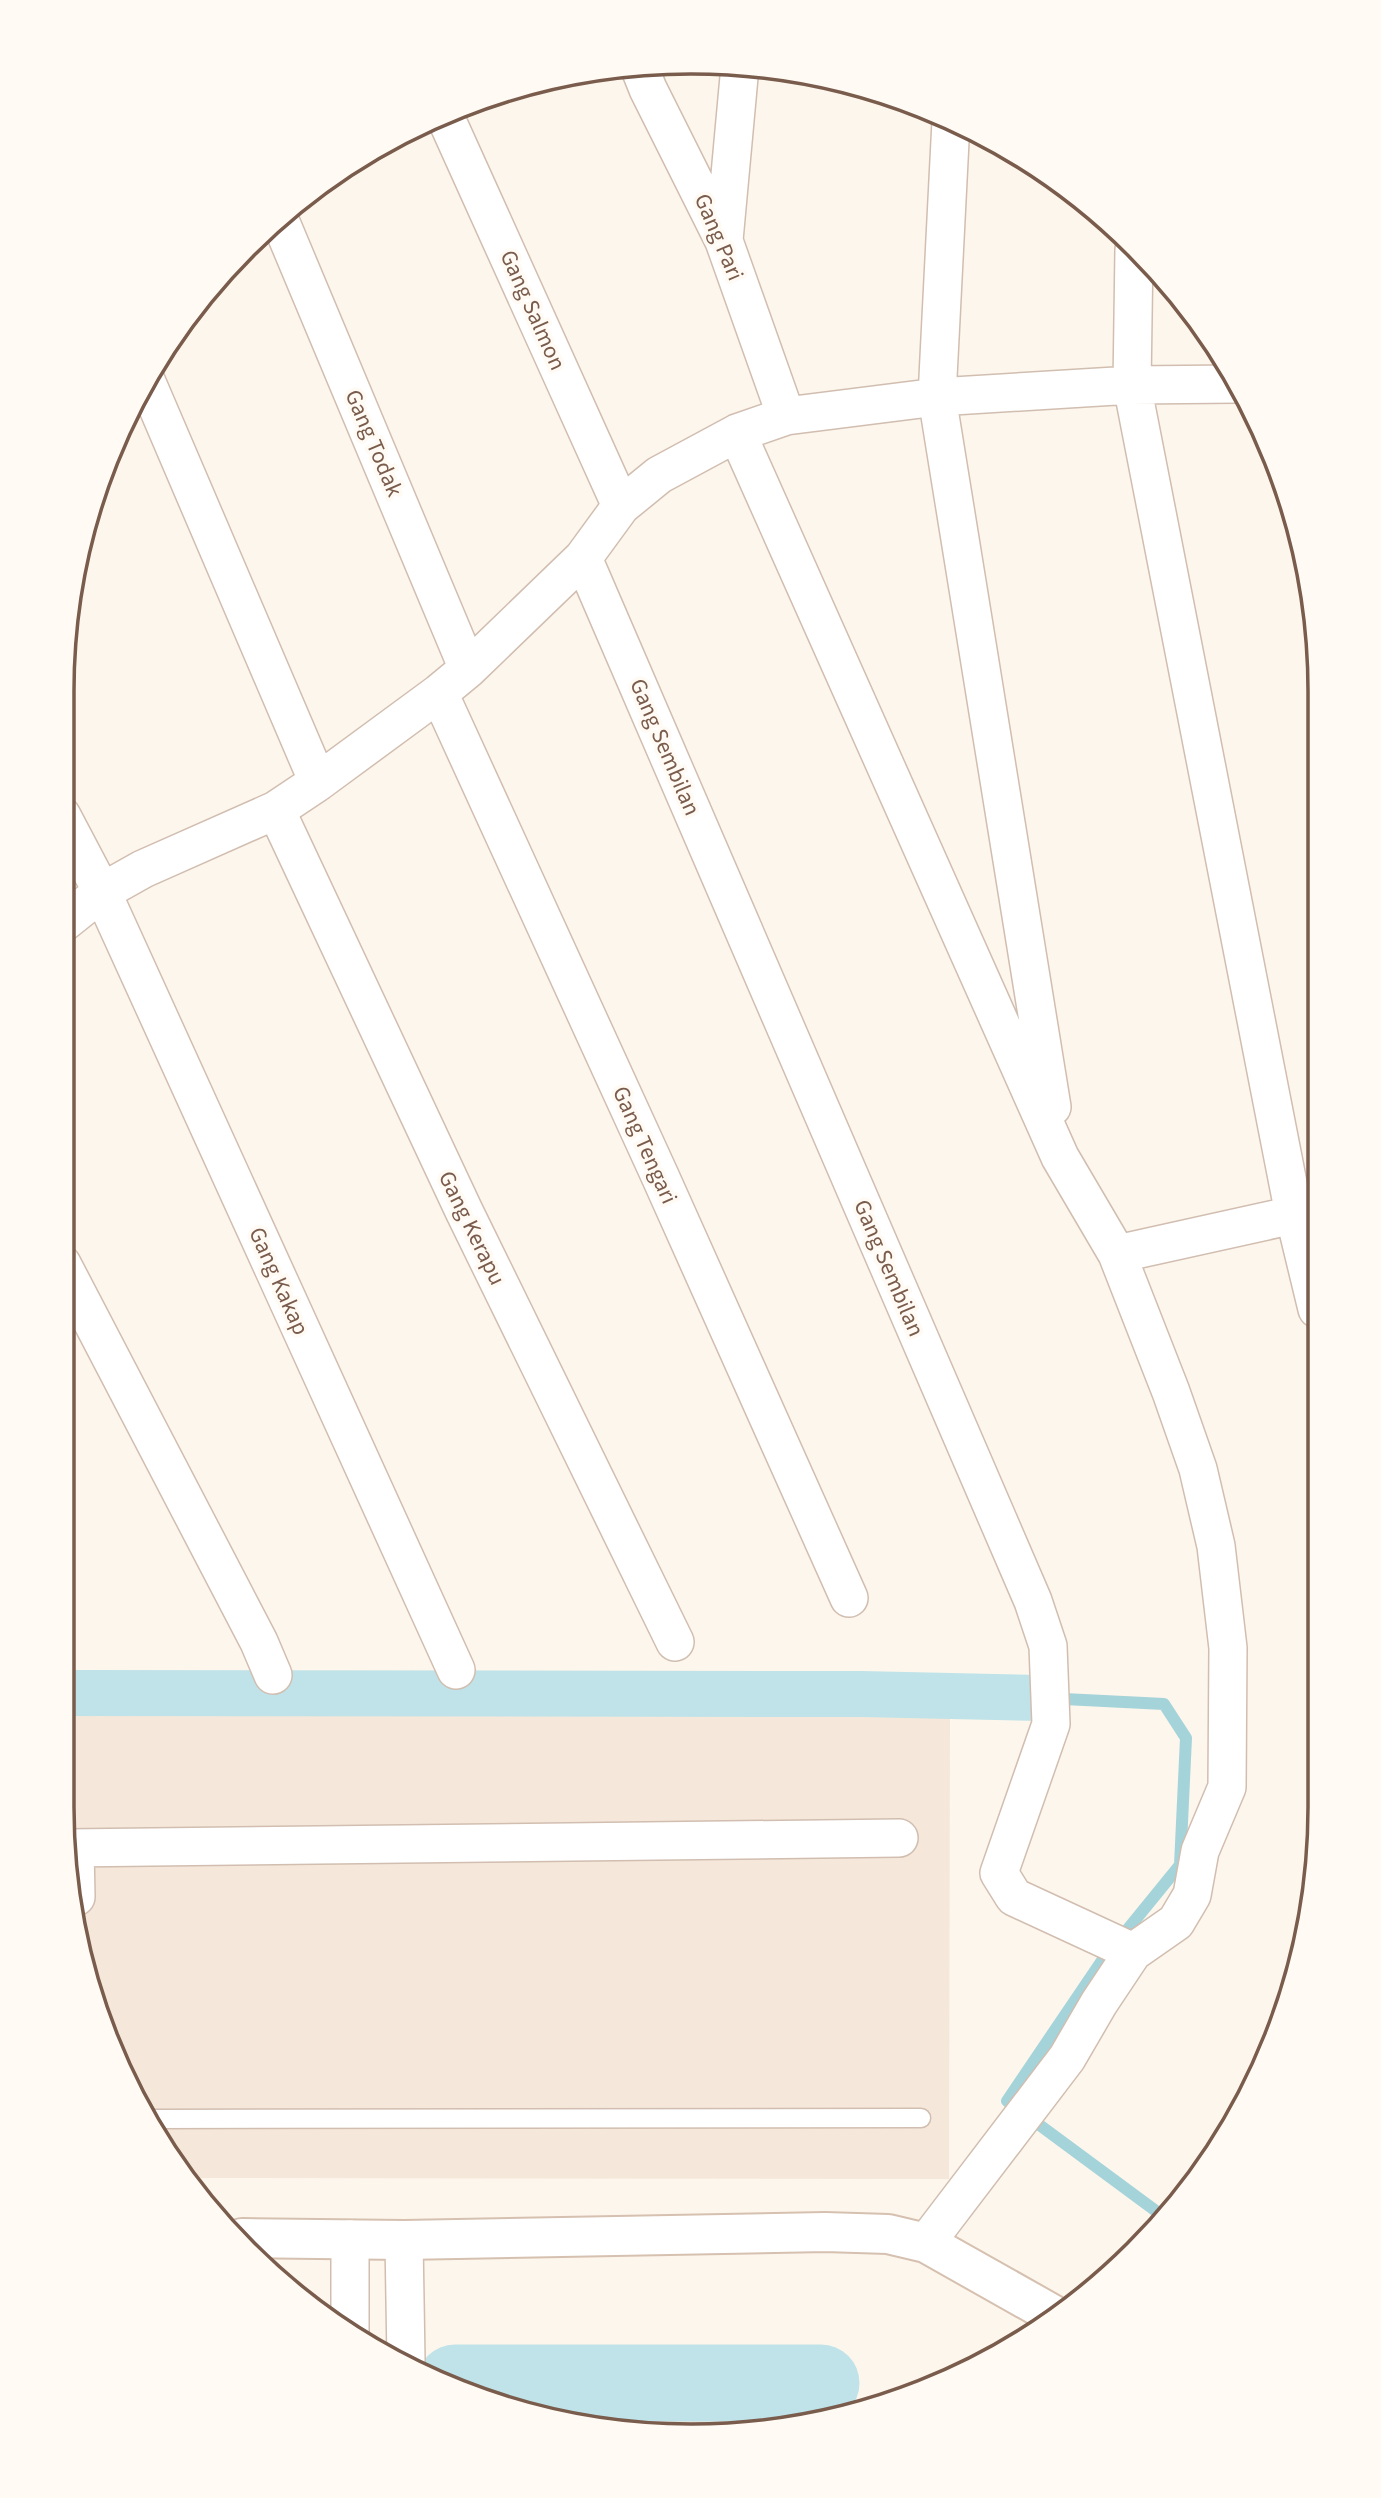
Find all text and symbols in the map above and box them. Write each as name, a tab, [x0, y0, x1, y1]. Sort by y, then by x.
street label: Gang Pari	[686, 188, 752, 286]
street label: Gang Salmon	[492, 245, 574, 375]
street label: Gang Todak	[337, 384, 412, 502]
street label: Gang Sembilan	[621, 673, 709, 821]
street label: Gang Tengari	[604, 1081, 686, 1209]
street label: Gang Kerapu	[430, 1165, 514, 1291]
street label: Gang Sembilan	[845, 1194, 933, 1342]
street label: Gang Kakap	[241, 1222, 317, 1340]

